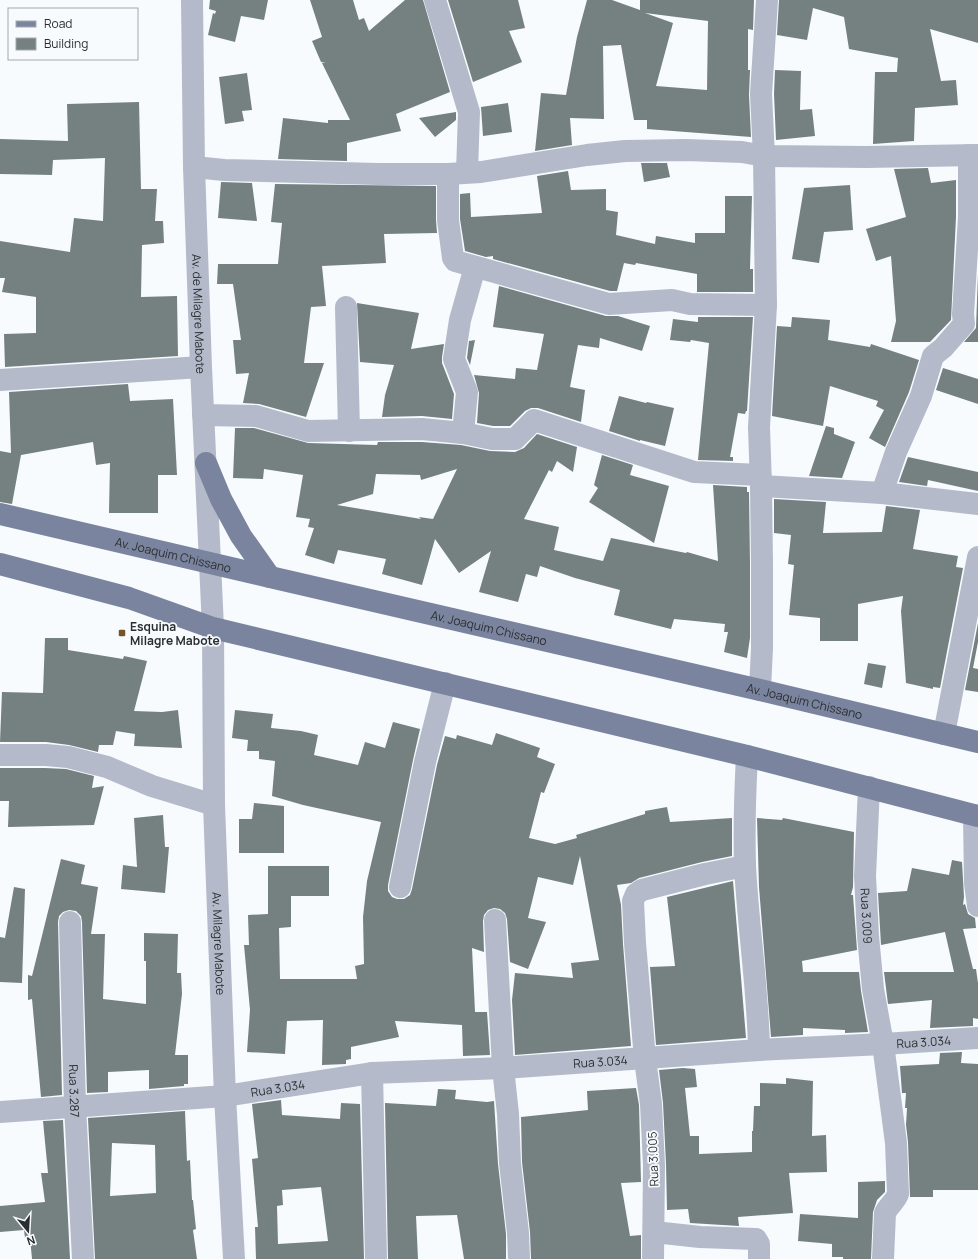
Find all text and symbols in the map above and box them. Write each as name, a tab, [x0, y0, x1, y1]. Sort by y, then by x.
legend	[8, 8, 138, 60]
text: Road	[44, 15, 72, 32]
text: Building	[44, 35, 88, 52]
street label: Av. de Milagre Mabote	[189, 254, 210, 374]
street label: Av. Joaquim Chissano	[114, 533, 233, 576]
street label: Av. Joaquim Chissano	[429, 606, 549, 649]
place label: Esquina Milagre Mabote	[130, 618, 220, 649]
marker: Esquina Milagre Mabote	[117, 628, 127, 638]
street label: Av. Joaquim Chissano	[745, 679, 864, 723]
street label: Rua 3.009	[857, 888, 877, 944]
street label: Av. Milagre Mabote	[209, 891, 230, 995]
street label: Rua 3.034	[896, 1031, 951, 1052]
street label: Rua 3.034	[573, 1051, 628, 1072]
street label: Rua 3.287	[65, 1064, 84, 1118]
street label: Rua 3.034	[250, 1075, 306, 1100]
street label: Rua 3.005	[644, 1131, 662, 1187]
north arrow	[8, 1211, 48, 1251]
text: N	[25, 1233, 37, 1249]

